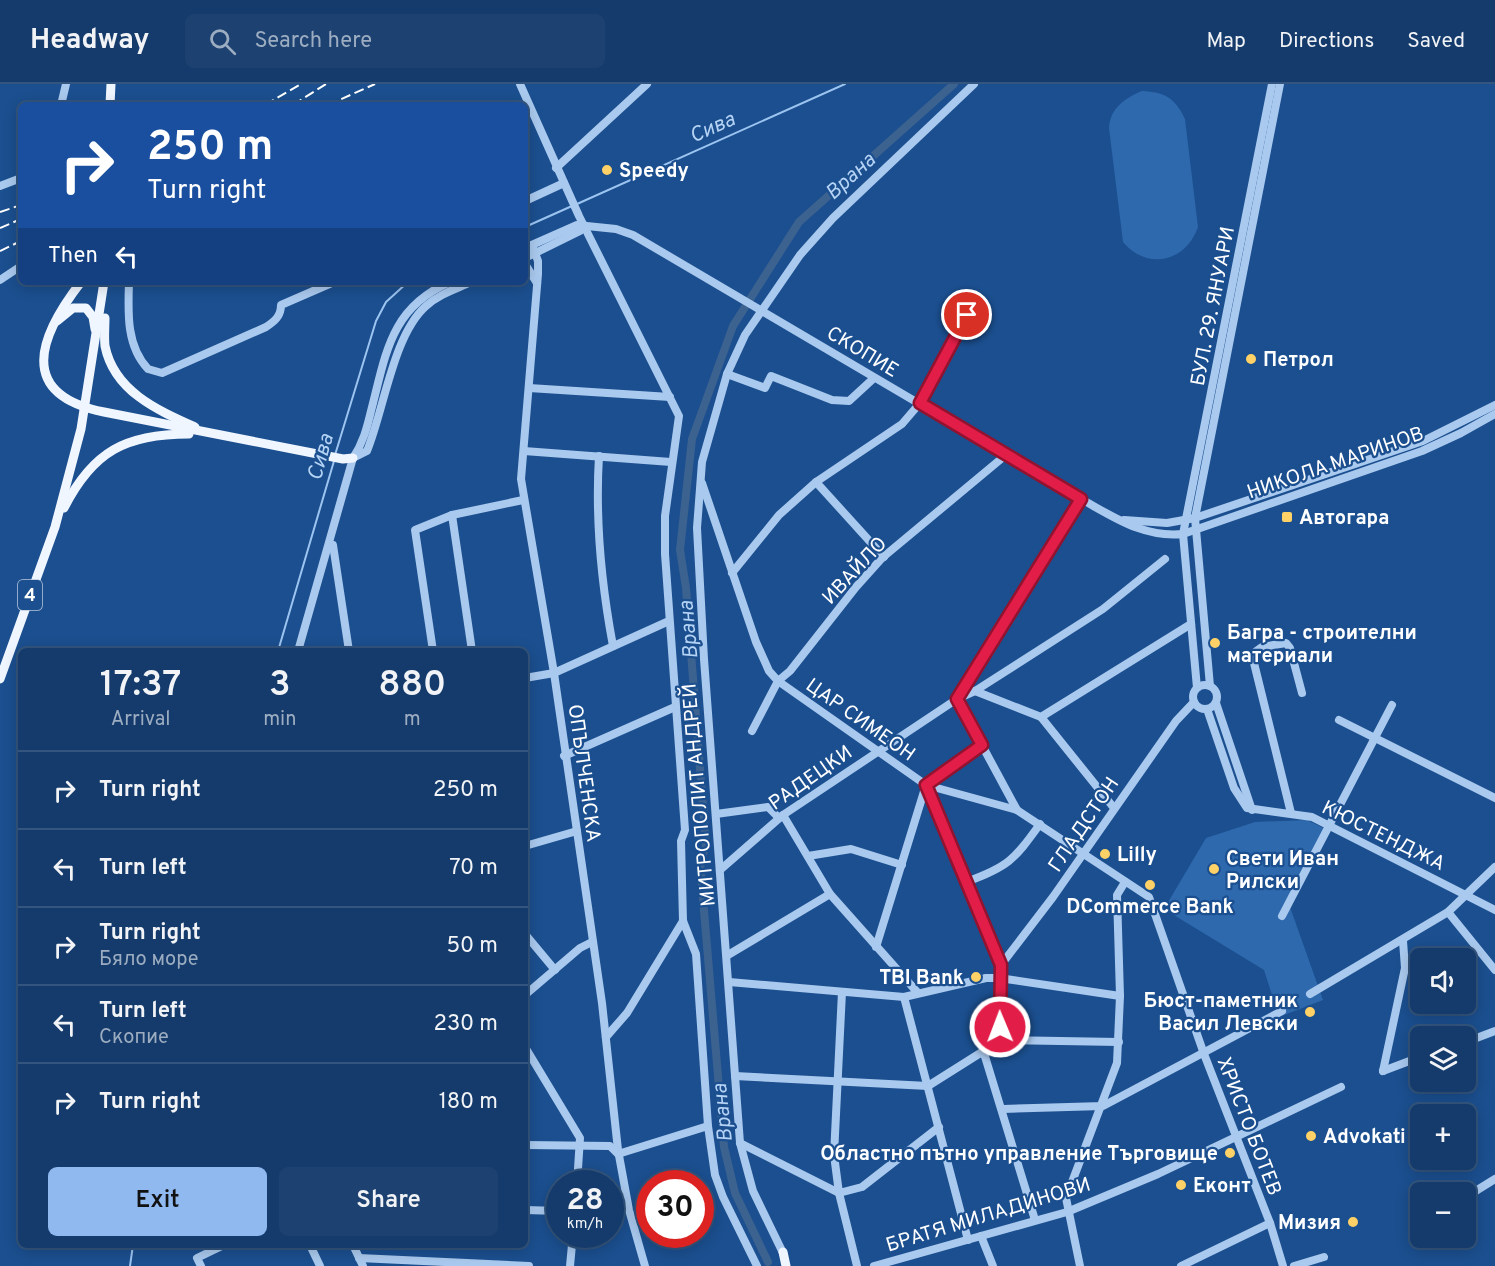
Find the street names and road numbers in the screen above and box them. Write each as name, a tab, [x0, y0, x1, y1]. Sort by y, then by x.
street label: БУЛ. 29. ЯНУАРИ	[1186, 225, 1242, 388]
street label: СКОПИЕ	[821, 321, 903, 384]
street label: НИКОЛА МАРИНОВ	[1244, 421, 1427, 506]
street label: ИВАЙЛО	[816, 530, 894, 611]
road number: 4	[18, 580, 42, 610]
street label: ЦАР СИМЕОН	[800, 673, 920, 768]
street label: МИТРОПОЛИТ АНДРЕЙ	[675, 682, 723, 908]
street label: ОПЪЛЧЕНСКА	[560, 703, 606, 844]
street label: РАДЕЦКИ	[764, 740, 858, 817]
street label: ГЛАДСТОН	[1043, 772, 1126, 878]
street label: КЮСТЕНДЖА	[1317, 796, 1449, 878]
street label: ХРИСТО БОТЕВ	[1210, 1054, 1286, 1200]
street label: БРАТЯ МИЛАДИНОВИ	[883, 1172, 1094, 1259]

